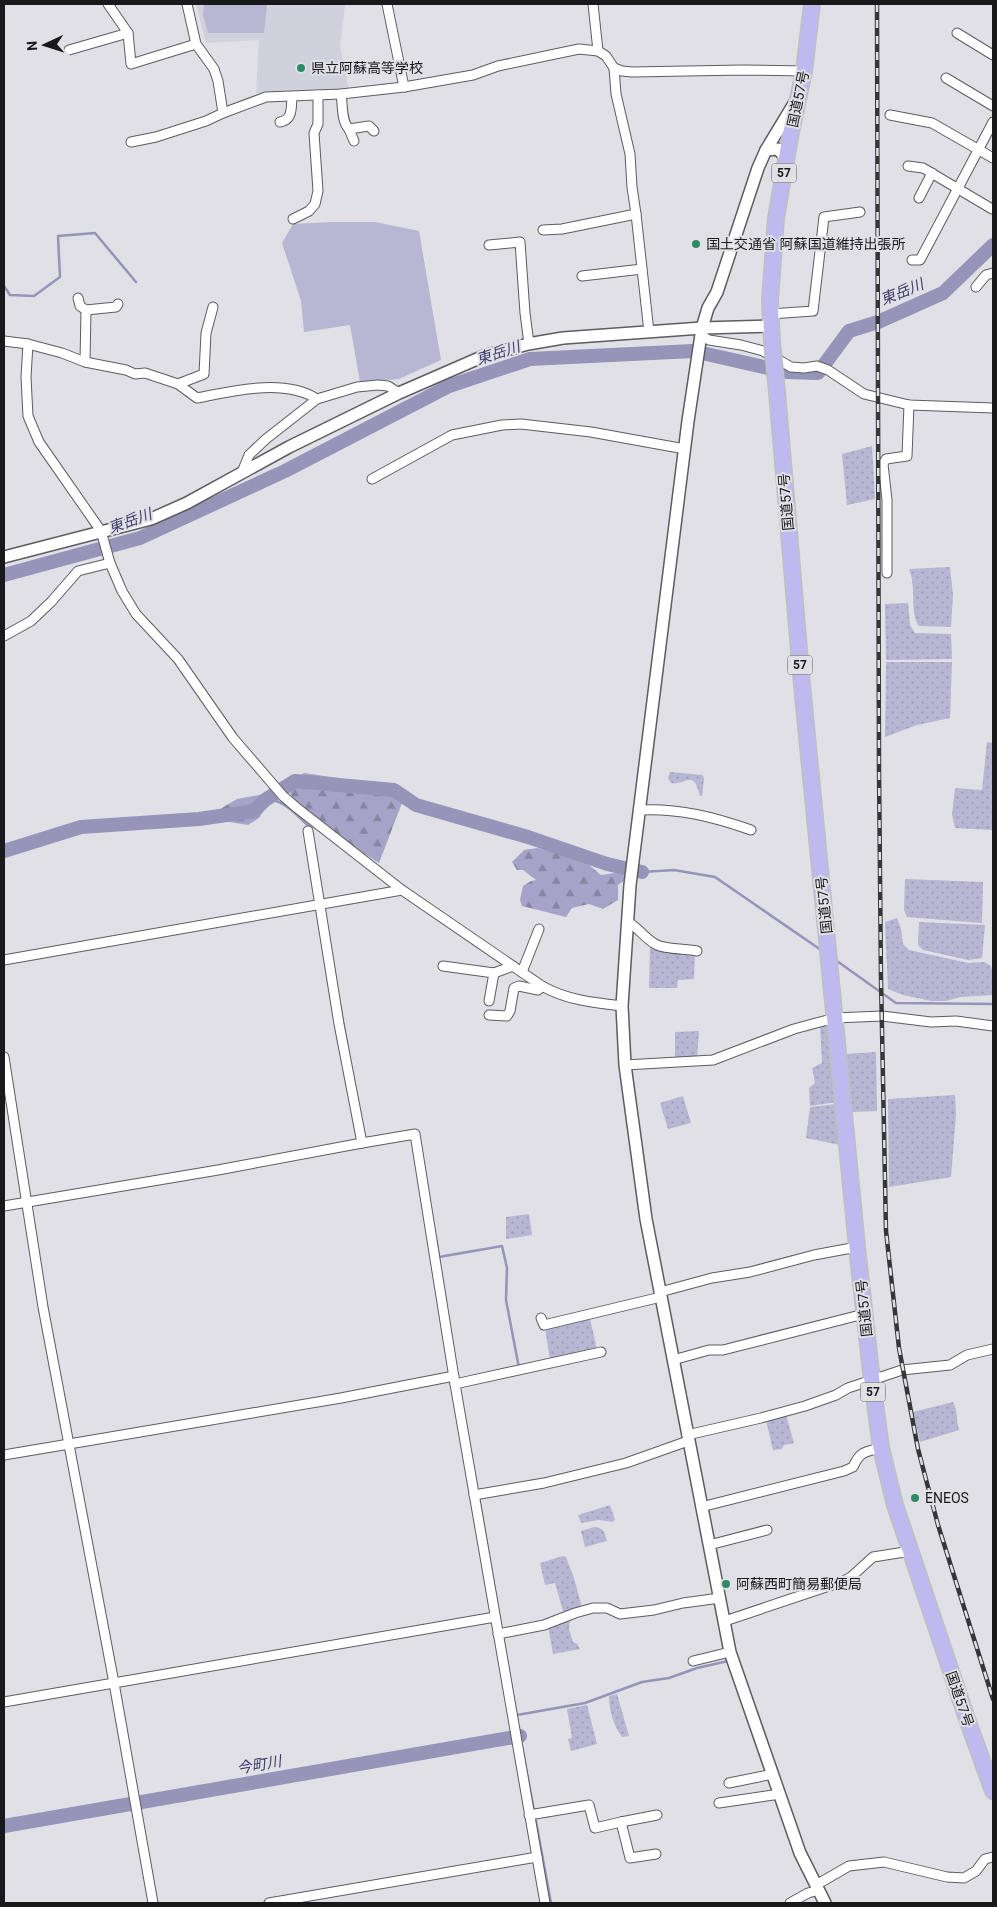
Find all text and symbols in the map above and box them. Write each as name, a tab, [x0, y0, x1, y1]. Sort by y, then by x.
north arrow	[20, 20, 70, 70]
text: N	[24, 40, 40, 51]
place label: 県立阿蘇高等学校	[311, 60, 423, 76]
marker: 県立阿蘇高等学校	[295, 62, 307, 74]
street label: 国道57号	[784, 69, 812, 129]
road number: 57	[772, 164, 796, 182]
place label: 国土交通省 阿蘇国道維持出張所	[706, 236, 905, 252]
marker: 国土交通省 阿蘇国道維持出張所	[690, 238, 702, 250]
water label: 東岳川	[878, 274, 928, 309]
water label: 東岳川	[474, 337, 524, 369]
street label: 国道57号	[776, 473, 796, 531]
water label: 東岳川	[106, 504, 156, 537]
road number: 57	[788, 656, 812, 674]
street label: 国道57号	[813, 875, 835, 935]
street label: 国道57号	[853, 1278, 875, 1338]
road number: 57	[860, 1382, 886, 1401]
place label: ENEOS	[925, 1490, 969, 1506]
marker: ENEOS	[909, 1492, 921, 1504]
place label: 阿蘇西町簡易郵便局	[736, 1576, 862, 1592]
marker: 阿蘇西町簡易郵便局	[720, 1578, 732, 1590]
street label: 国道57号	[943, 1669, 977, 1729]
water label: 今町川	[235, 1752, 285, 1778]

